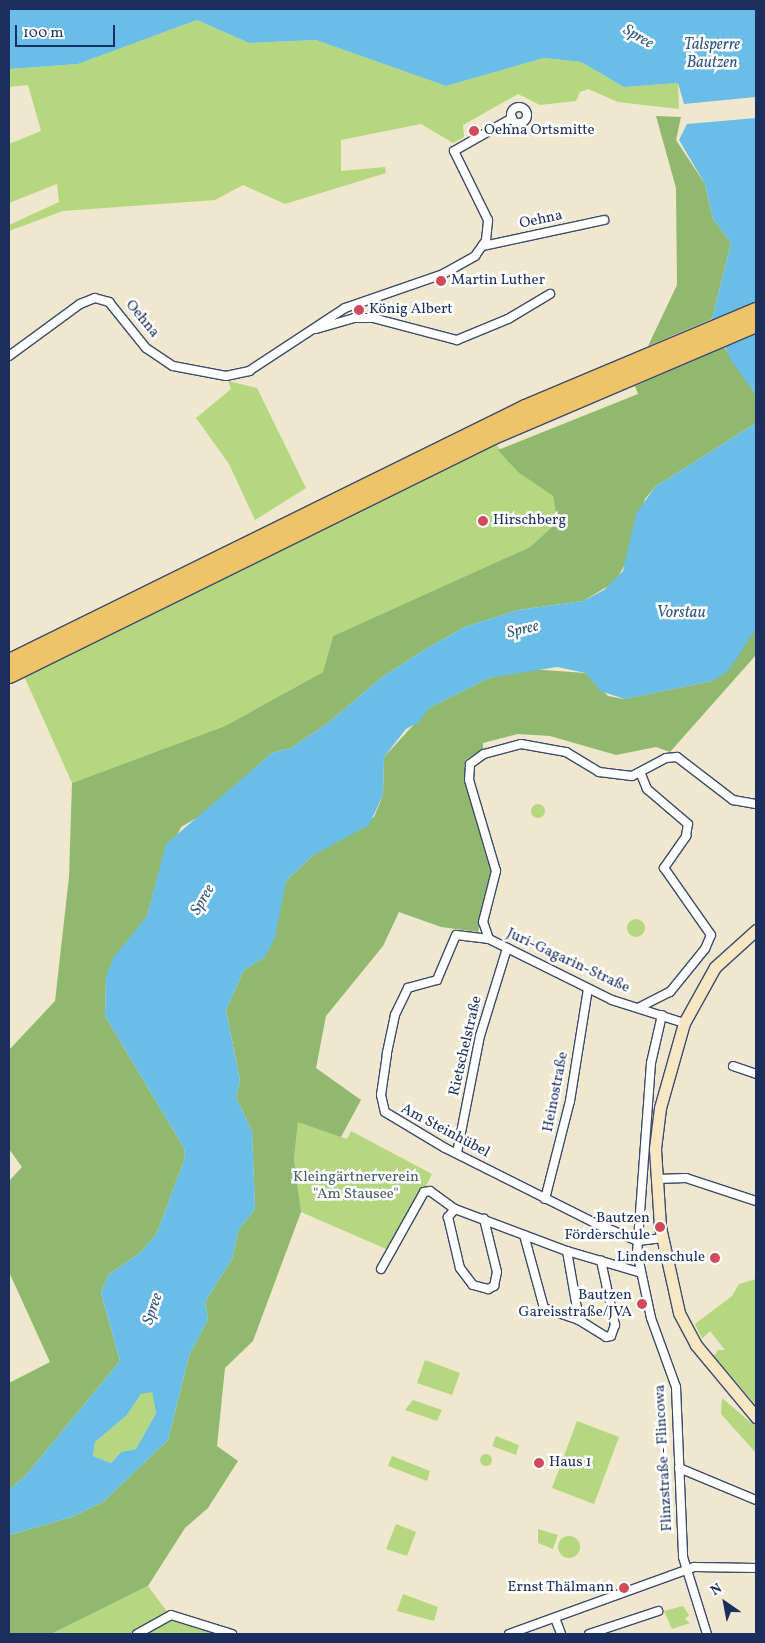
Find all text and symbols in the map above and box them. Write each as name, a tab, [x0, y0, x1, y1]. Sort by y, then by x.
scale bar	[18, 15, 118, 47]
water label: Spree	[619, 21, 657, 53]
text: 100 m	[23, 23, 63, 44]
water label: Talsperre Bautzen	[684, 35, 740, 73]
place label: Oehna Ortsmitte	[484, 122, 595, 140]
marker: Oehna Ortsmitte	[468, 125, 480, 137]
street label: Oehna	[518, 207, 564, 233]
place label: Martin Luther	[451, 272, 545, 290]
marker: Martin Luther	[435, 275, 447, 287]
street label: Oehna	[121, 297, 163, 341]
place label: König Albert	[369, 301, 453, 319]
marker: König Albert	[353, 304, 365, 316]
place label: Hirschberg	[493, 512, 566, 530]
marker: Hirschberg	[477, 515, 489, 527]
water label: Vorstau	[656, 603, 706, 623]
water label: Spree	[505, 617, 541, 643]
water label: Spree	[187, 881, 219, 919]
street label: Juri-Gagarin-Straße	[504, 925, 632, 997]
street label: Rietschelstraße	[446, 994, 486, 1098]
street label: Heinostraße	[539, 1050, 573, 1134]
street label: Am Steinhübel	[398, 1100, 492, 1162]
park label: Kleingärtnerverein "Am Stausee"	[293, 1168, 419, 1203]
place label: Bautzen Förderschule	[564, 1209, 650, 1244]
marker: Bautzen Förderschule	[654, 1221, 666, 1233]
place label: Lindenschule	[617, 1249, 705, 1267]
marker: Lindenschule	[709, 1252, 721, 1264]
place label: Bautzen Gareisstraße/JVA	[518, 1286, 632, 1321]
water label: Spree	[139, 1291, 167, 1327]
marker: Bautzen Gareisstraße/JVA	[636, 1298, 648, 1310]
street label: Flinzstraße - Flincowa	[651, 1384, 677, 1532]
place label: Haus 1	[549, 1454, 591, 1472]
marker: Haus 1	[533, 1457, 545, 1469]
north arrow	[700, 1578, 750, 1628]
place label: Ernst Thälmann	[507, 1579, 614, 1597]
text: N	[707, 1579, 726, 1601]
marker: Ernst Thälmann	[618, 1582, 630, 1594]

